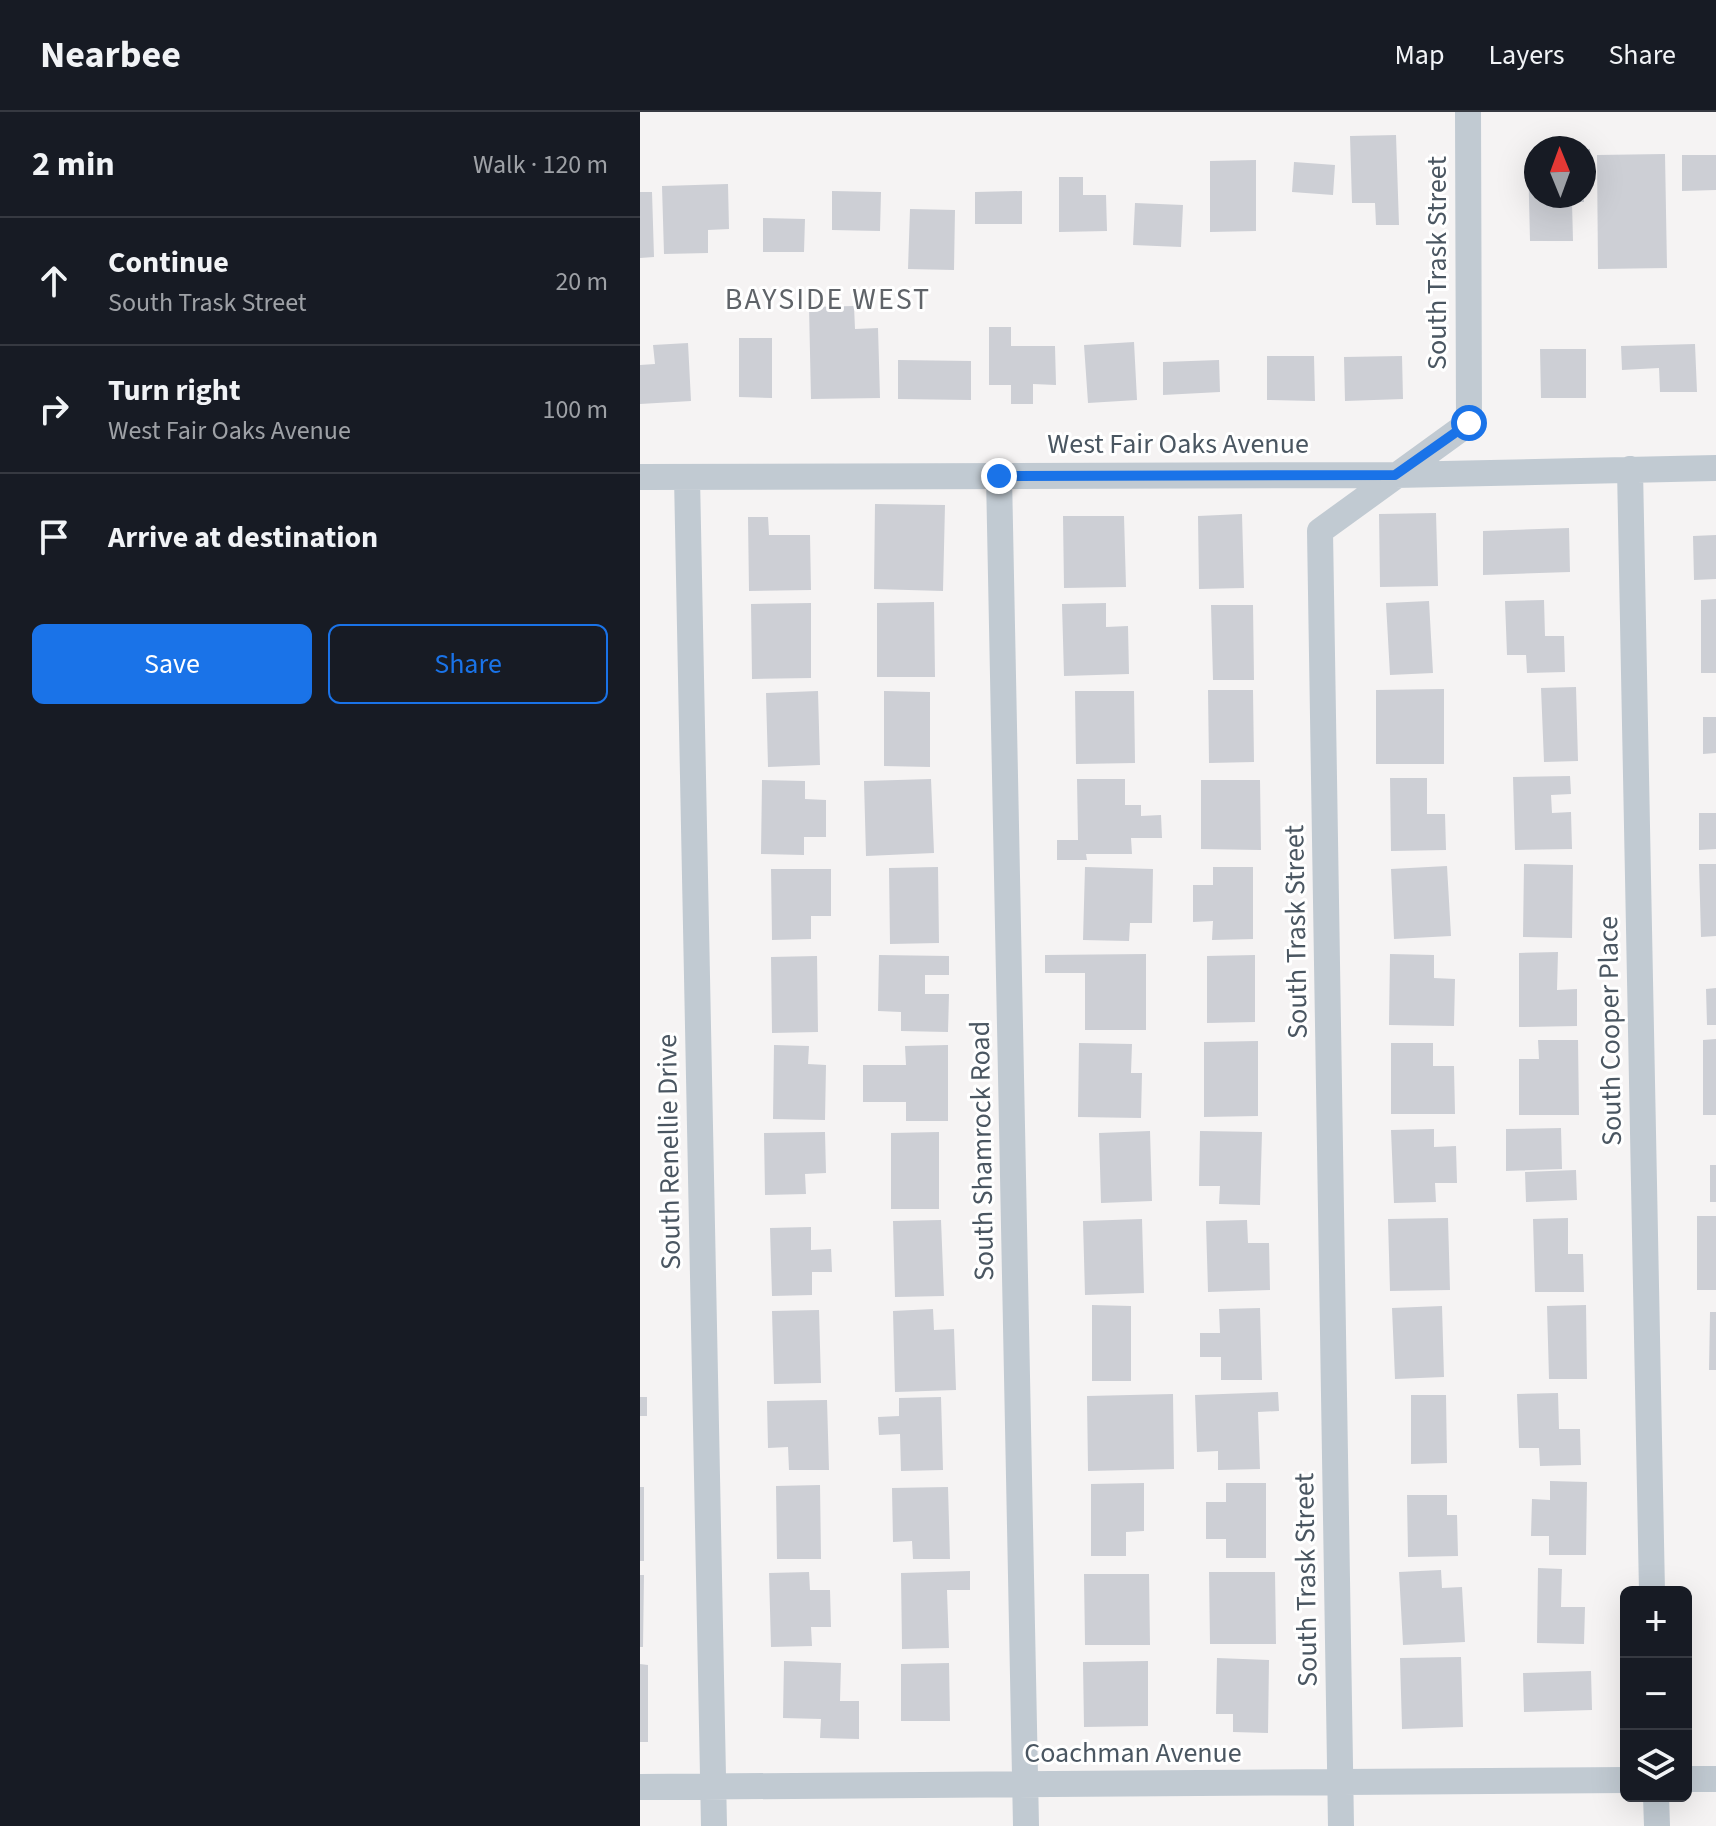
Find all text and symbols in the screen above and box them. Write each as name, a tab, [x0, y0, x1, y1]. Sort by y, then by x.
text: Nearbee	[40, 28, 181, 82]
text: Map	[1394, 35, 1444, 75]
text: Layers	[1488, 35, 1564, 75]
text: Share	[1608, 35, 1676, 75]
north arrow	[1524, 136, 1596, 208]
text: 2 min	[32, 140, 115, 189]
text: Walk · 120 m	[473, 146, 608, 183]
street label: South Trask Street	[1417, 156, 1457, 370]
text: Continue	[108, 241, 229, 284]
icon: ahead	[32, 259, 76, 303]
text: 20 m	[555, 263, 608, 300]
district label: BAYSIDE WEST	[725, 278, 931, 321]
text: South Trask Street	[108, 284, 307, 321]
text: Turn right	[108, 369, 240, 412]
icon: right	[32, 387, 76, 431]
text: 100 m	[542, 391, 608, 428]
route start	[1451, 405, 1487, 441]
text: West Fair Oaks Avenue	[108, 412, 351, 449]
street label: West Fair Oaks Avenue	[1047, 424, 1309, 464]
route end	[981, 458, 1017, 494]
icon: arrive	[32, 515, 76, 559]
text: Arrive at destination	[108, 516, 378, 559]
button: Save	[32, 624, 312, 704]
button: Share	[328, 624, 608, 704]
street label: South Trask Street	[1274, 824, 1318, 1039]
street label: South Cooper Place	[1588, 916, 1632, 1146]
street label: South Shamrock Road	[960, 1021, 1004, 1281]
street label: South Renellie Drive	[647, 1034, 691, 1270]
street label: South Trask Street	[1284, 1472, 1328, 1687]
map controls	[1620, 1586, 1692, 1802]
button: +	[1620, 1586, 1692, 1658]
button: −	[1620, 1658, 1692, 1730]
button: layers	[1620, 1730, 1692, 1802]
street label: Coachman Avenue	[1024, 1733, 1242, 1773]

